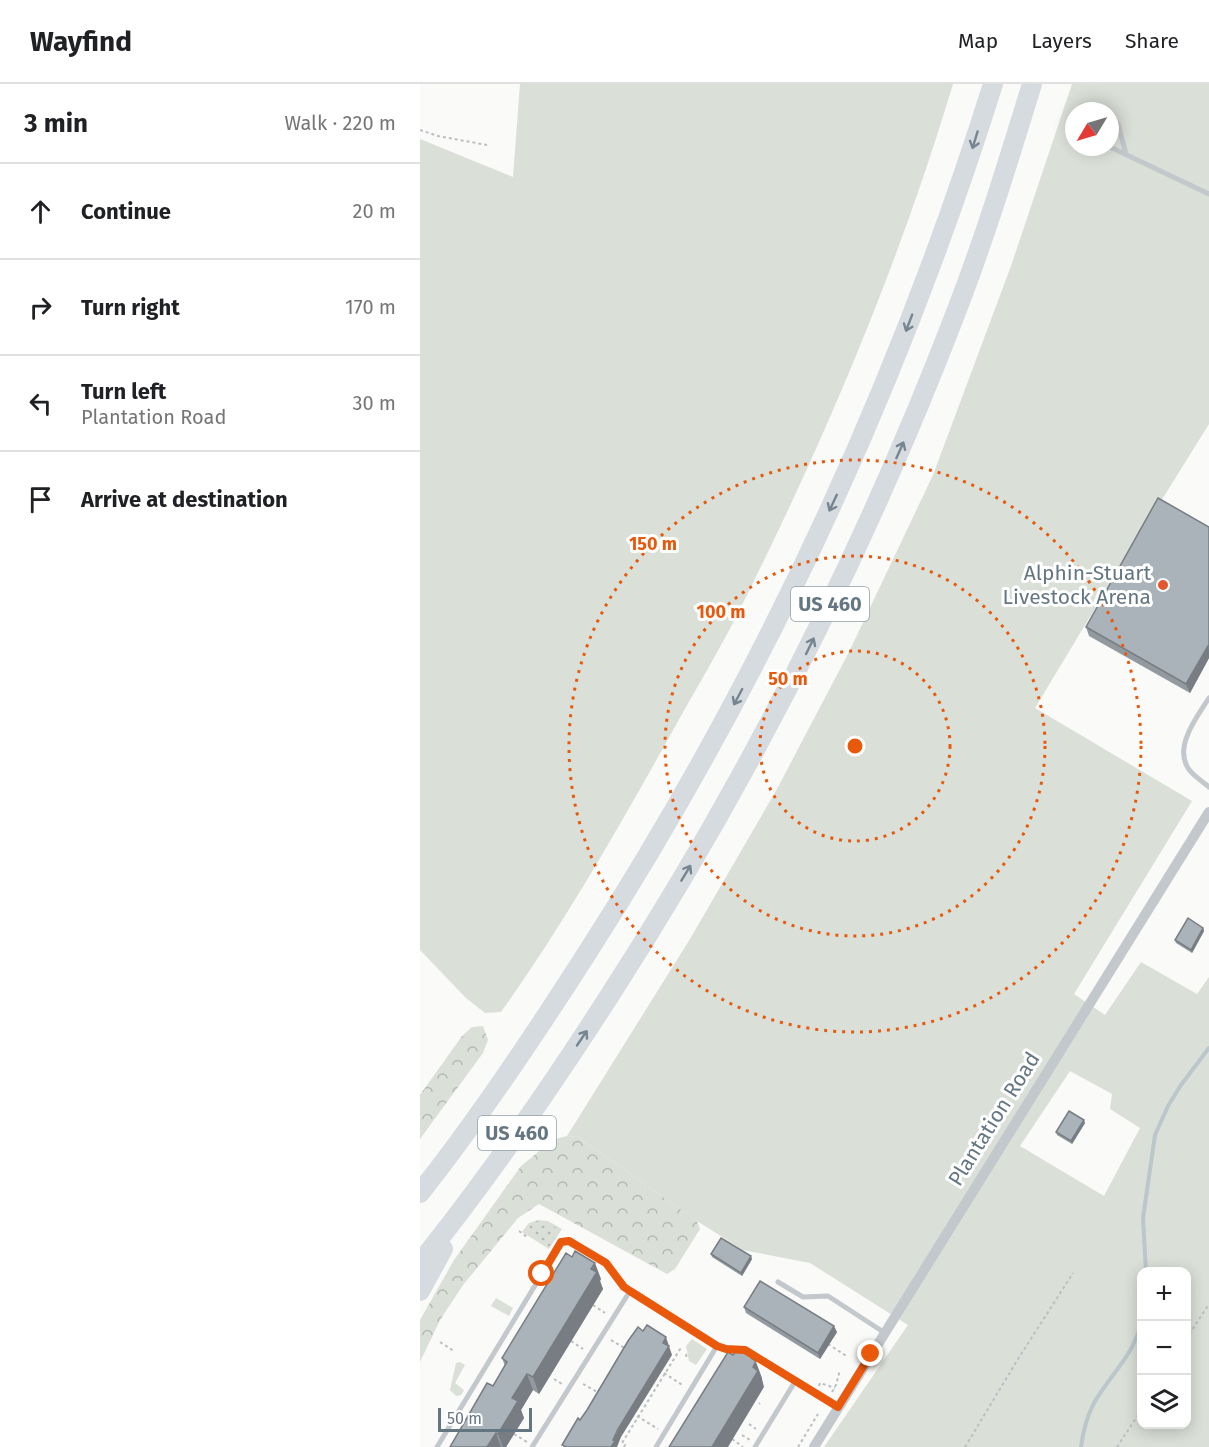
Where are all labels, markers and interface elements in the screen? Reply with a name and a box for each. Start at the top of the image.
text: Wayfind [30,25,132,58]
text: Map [958,28,998,54]
text: Layers [1031,28,1092,54]
text: Share [1125,28,1179,54]
north arrow [1065,102,1119,156]
text: 3 min [24,108,88,139]
text: Walk · 220 m [285,111,396,135]
one-way arrow [969,130,980,149]
icon: ahead [24,195,57,228]
text: Continue [81,198,171,225]
text: 20 m [353,199,396,223]
icon: right [24,291,57,324]
text: Turn right [81,294,180,321]
text: 170 m [345,295,396,319]
one-way arrow [903,314,914,332]
text: Turn left [81,378,166,405]
icon: left [24,387,57,420]
text: 30 m [352,391,396,415]
text: Plantation Road [81,405,226,429]
one-way arrow [894,442,906,460]
icon: arrive [24,483,57,516]
text: Arrive at destination [81,486,288,513]
one-way arrow [827,493,839,511]
text: 150 m [629,533,677,555]
place label: Alphin-Stuart Livestock Arena [1003,560,1151,610]
marker: Alphin-Stuart Livestock Arena [1156,578,1170,592]
road number: US 460 [791,587,869,621]
text: 100 m [697,601,745,623]
one-way arrow [804,638,816,656]
text: 50 m [768,668,808,690]
one-way arrow [732,687,743,705]
centre of rings [845,736,865,756]
one-way arrow [680,865,692,882]
one-way arrow [577,1030,589,1047]
street label: Plantation Road [943,1047,1045,1191]
road number: US 460 [478,1116,556,1150]
route start [528,1260,554,1286]
map controls [1137,1267,1191,1429]
button: + [1137,1267,1191,1321]
button: − [1137,1321,1191,1375]
route end [857,1340,883,1366]
button: layers [1137,1375,1191,1429]
scale bar [438,1405,532,1432]
text: 50 m [447,1409,482,1428]

